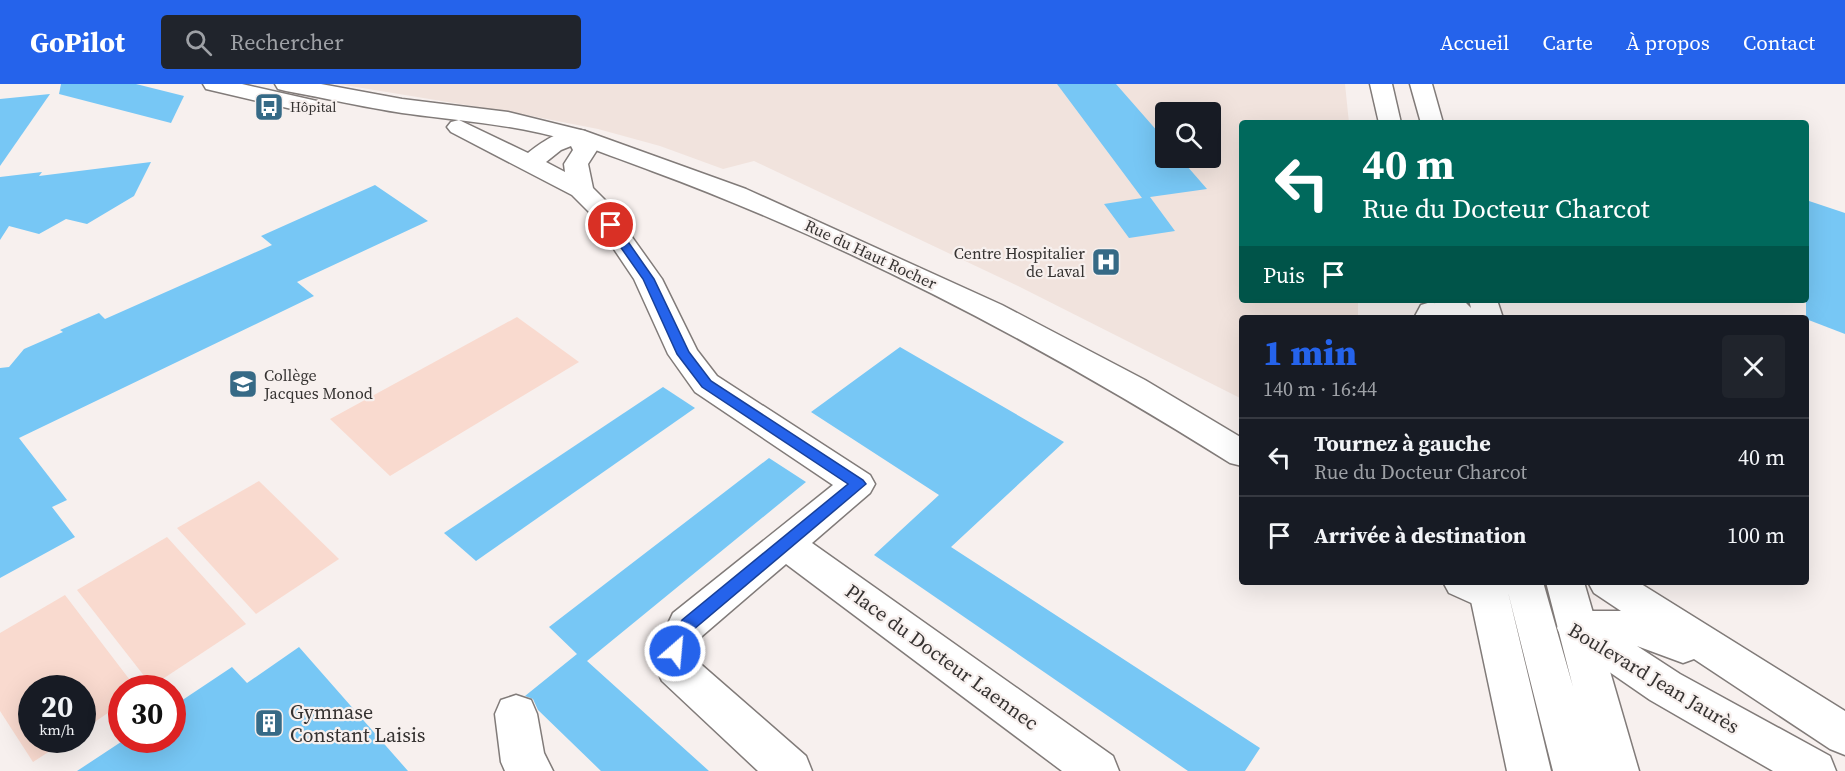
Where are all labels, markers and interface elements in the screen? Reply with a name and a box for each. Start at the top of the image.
search box [161,15,581,69]
text: GoPilot [30,23,125,61]
icon: search [182,26,215,59]
text: Rechercher [230,27,344,57]
text: Accueil [1440,28,1509,57]
text: Carte [1542,28,1593,57]
text: À propos [1626,28,1710,57]
text: Contact [1743,28,1815,57]
bus stop icon: Hôpital [253,91,285,123]
place label: Hôpital [290,97,336,117]
map controls [1155,102,1221,168]
button: search [1155,102,1221,168]
text: 40 m [1362,135,1455,193]
icon: left [1263,144,1341,222]
text: Rue du Docteur Charcot [1362,190,1650,227]
pin [585,199,636,250]
icon: arrive [594,208,627,241]
street label: Rue du Haut Rocher [801,214,941,294]
place label: Centre Hospitalier de Laval [954,242,1085,282]
hospital icon: Centre Hospitalier de Laval [1090,246,1122,278]
icon: arrive [1317,258,1350,291]
text: Puis [1263,260,1305,290]
text: 1 min [1263,328,1357,377]
button: close [1722,335,1785,398]
place label: Collège Jacques Monod [263,364,373,404]
school or university icon: Collège Jacques Monod [227,368,259,400]
text: 140 m · 16:44 [1263,375,1377,403]
text: Tournez à gauche [1314,428,1491,458]
icon: left [1263,441,1296,474]
text: 40 m [1738,442,1785,472]
text: Rue du Docteur Charcot [1314,458,1527,486]
icon: arrive [1263,519,1296,552]
text: Arrivée à destination [1314,520,1526,550]
text: 100 m [1727,520,1785,550]
street label: Place du Docteur Laennec [840,577,1045,737]
street label: Boulevard Jean Jaurès [1563,616,1745,740]
position arrow [643,619,707,683]
speed limit sign: 30 [108,675,186,753]
text: 20 [41,686,73,727]
place label: Gymnase Constant Laisis [290,698,426,749]
building icon: Gymnase Constant Laisis [253,707,285,739]
text: km/h [39,719,75,740]

